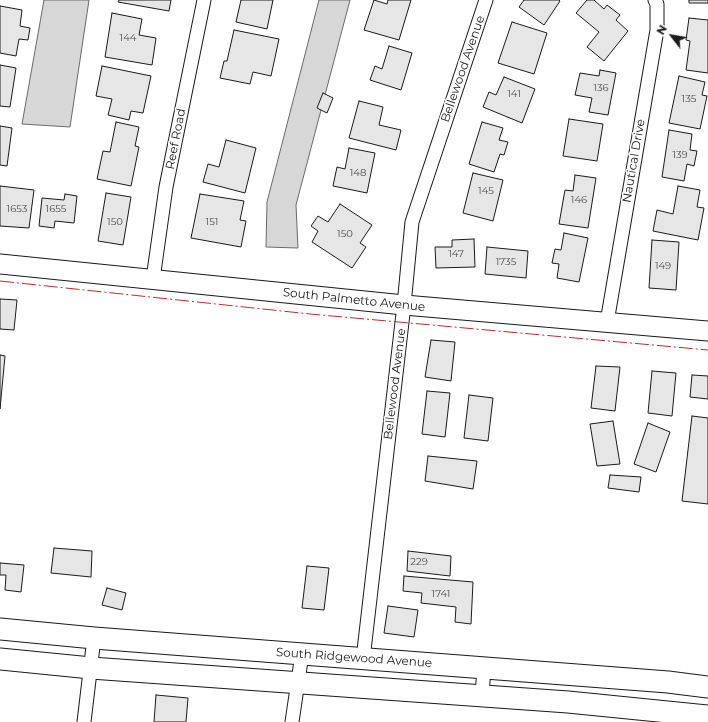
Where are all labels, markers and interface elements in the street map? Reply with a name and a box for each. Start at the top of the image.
street label: Bellewood Avenue [438,14,488,124]
north arrow [652,16,692,56]
text: N [653,22,670,37]
house number: 144 [120,32,136,44]
house number: 136 [593,82,609,94]
house number: 141 [507,88,521,100]
house number: 135 [682,93,696,105]
street label: Reef Road [163,107,189,171]
street label: Nautical Drive [620,118,648,204]
house number: 139 [672,149,688,161]
house number: 148 [350,167,366,179]
house number: 145 [478,185,494,197]
house number: 146 [571,194,587,206]
house number: 1653 [7,203,27,215]
house number: 1655 [46,203,66,215]
house number: 150 [107,216,123,228]
house number: 151 [206,216,218,228]
house number: 150 [337,228,353,240]
house number: 147 [448,248,464,260]
house number: 1735 [496,256,516,268]
house number: 149 [655,260,671,272]
street label: South Palmetto Avenue [282,285,426,315]
street label: Bellewood Avenue [381,328,409,440]
house number: 229 [410,556,428,568]
house number: 1741 [432,588,450,600]
street label: South Ridgewood Avenue [275,645,433,671]

